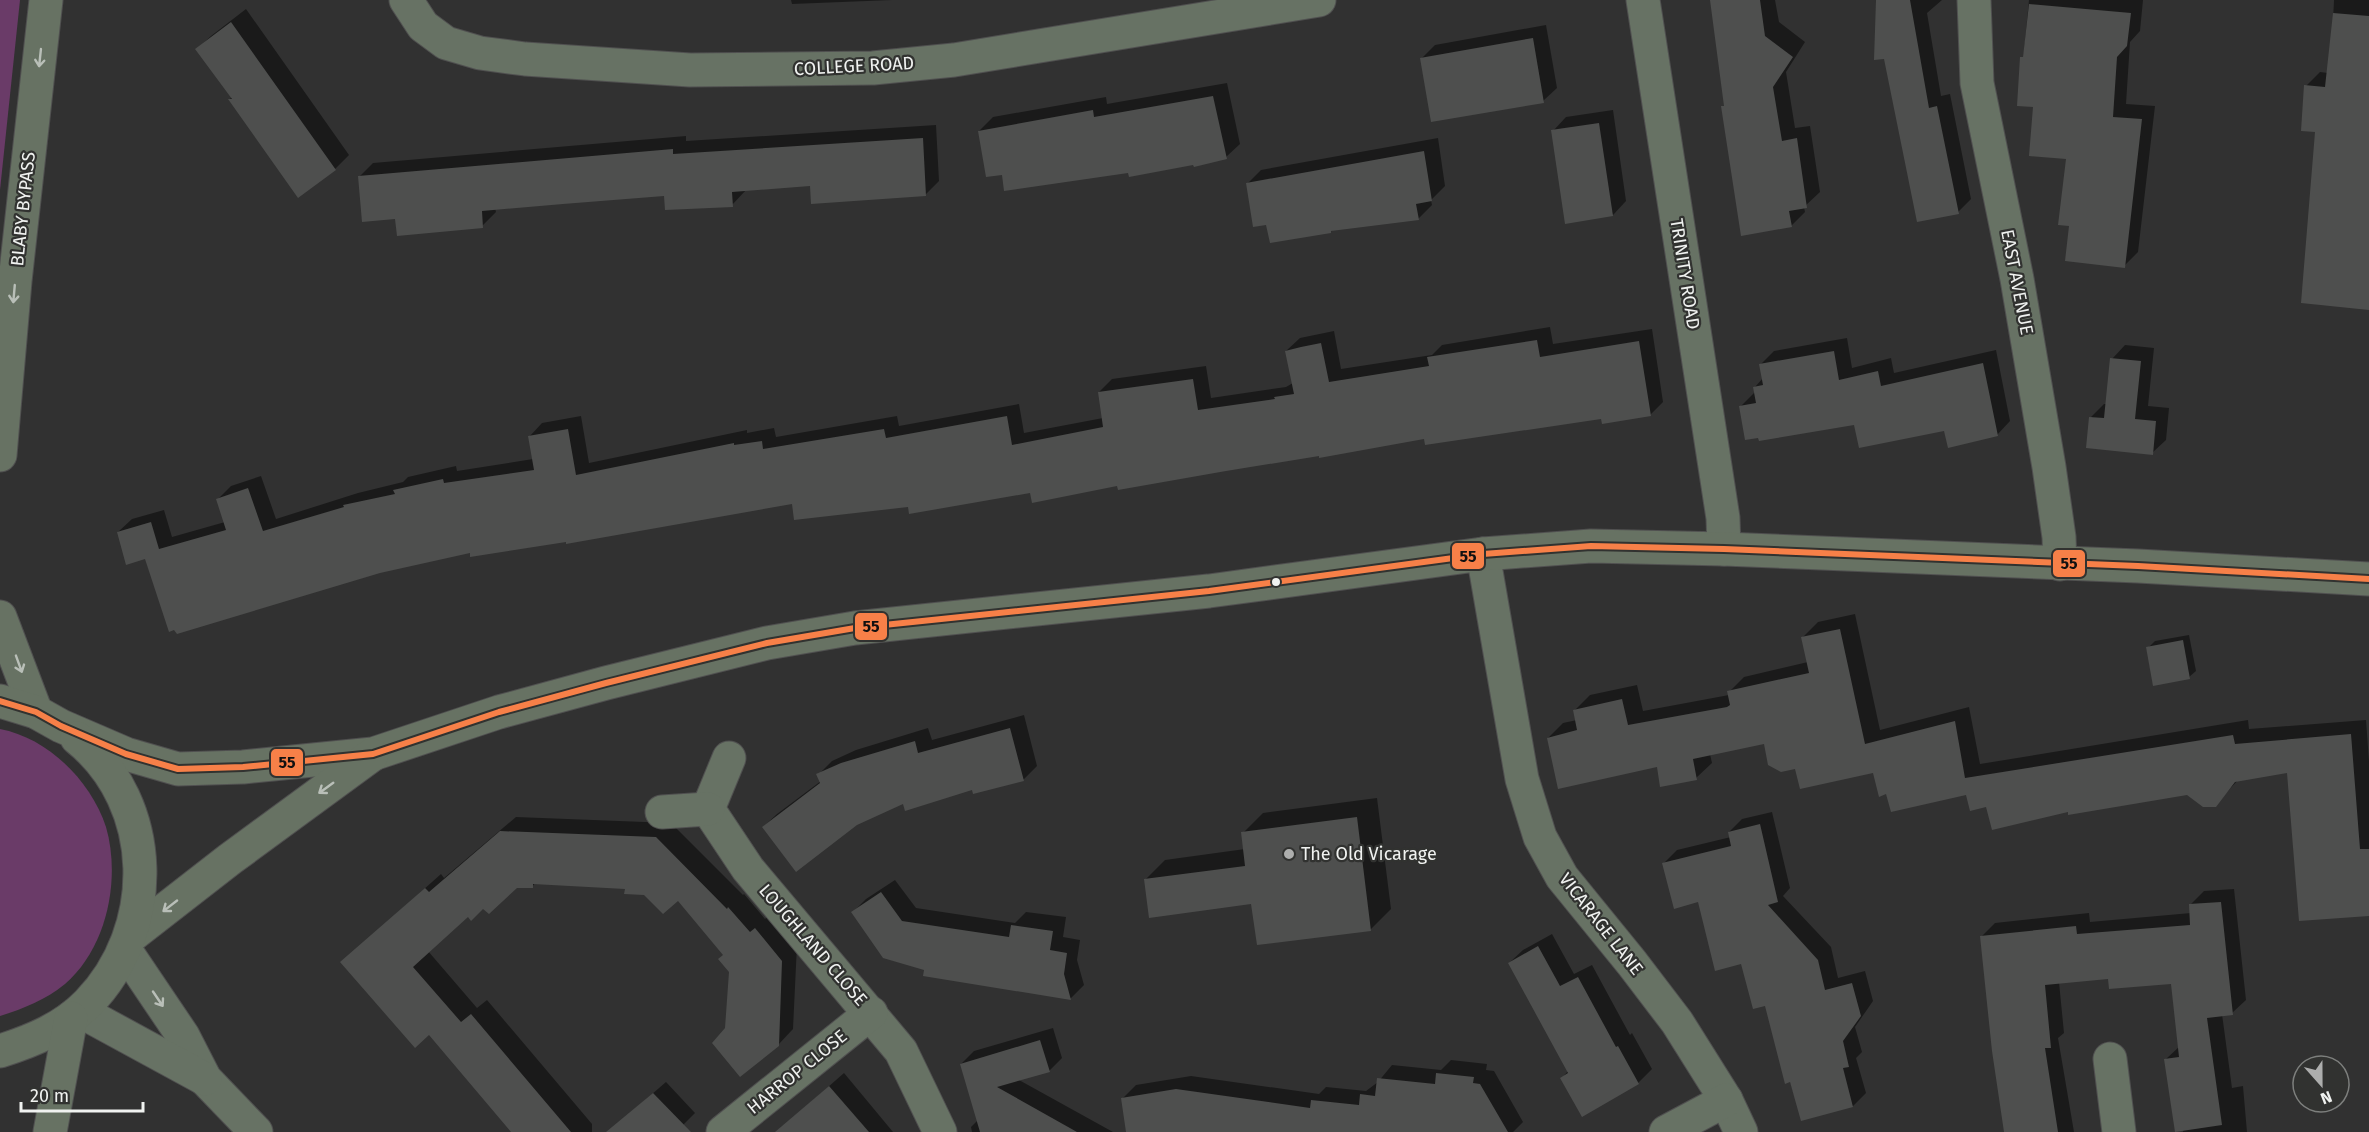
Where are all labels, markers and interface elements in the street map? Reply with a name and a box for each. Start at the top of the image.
one-way arrow [34,48,45,68]
street label: COLLEGE ROAD [793,52,915,80]
street label: BLABY BYPASS [6,151,40,267]
street label: TRINITY ROAD [1665,217,1705,331]
street label: EAST AVENUE [1996,227,2038,337]
one-way arrow [8,283,19,303]
line badge: 55 [1451,542,1485,570]
text: 55 [1459,547,1477,566]
line badge: 55 [2052,549,2086,578]
text: 55 [2060,554,2078,573]
unlabelled marker [1270,576,1282,588]
line badge: 55 [854,612,888,641]
text: 55 [862,617,880,636]
one-way arrow [15,655,26,673]
line badge: 55 [270,748,304,777]
text: 55 [278,753,296,772]
one-way arrow [319,782,335,795]
place label: The Old Vicarage [1301,843,1437,865]
marker: The Old Vicarage [1282,847,1296,861]
street label: VICARAGE LANE [1554,868,1648,980]
street label: LOUGHLAND CLOSE [754,880,872,1010]
one-way arrow [163,899,179,912]
one-way arrow [152,990,164,1006]
street label: HARROP CLOSE [743,1025,851,1119]
north arrow [2291,1054,2351,1114]
scale bar [21,1075,142,1113]
text: 20 m [30,1085,69,1107]
text: N [2318,1087,2335,1108]

